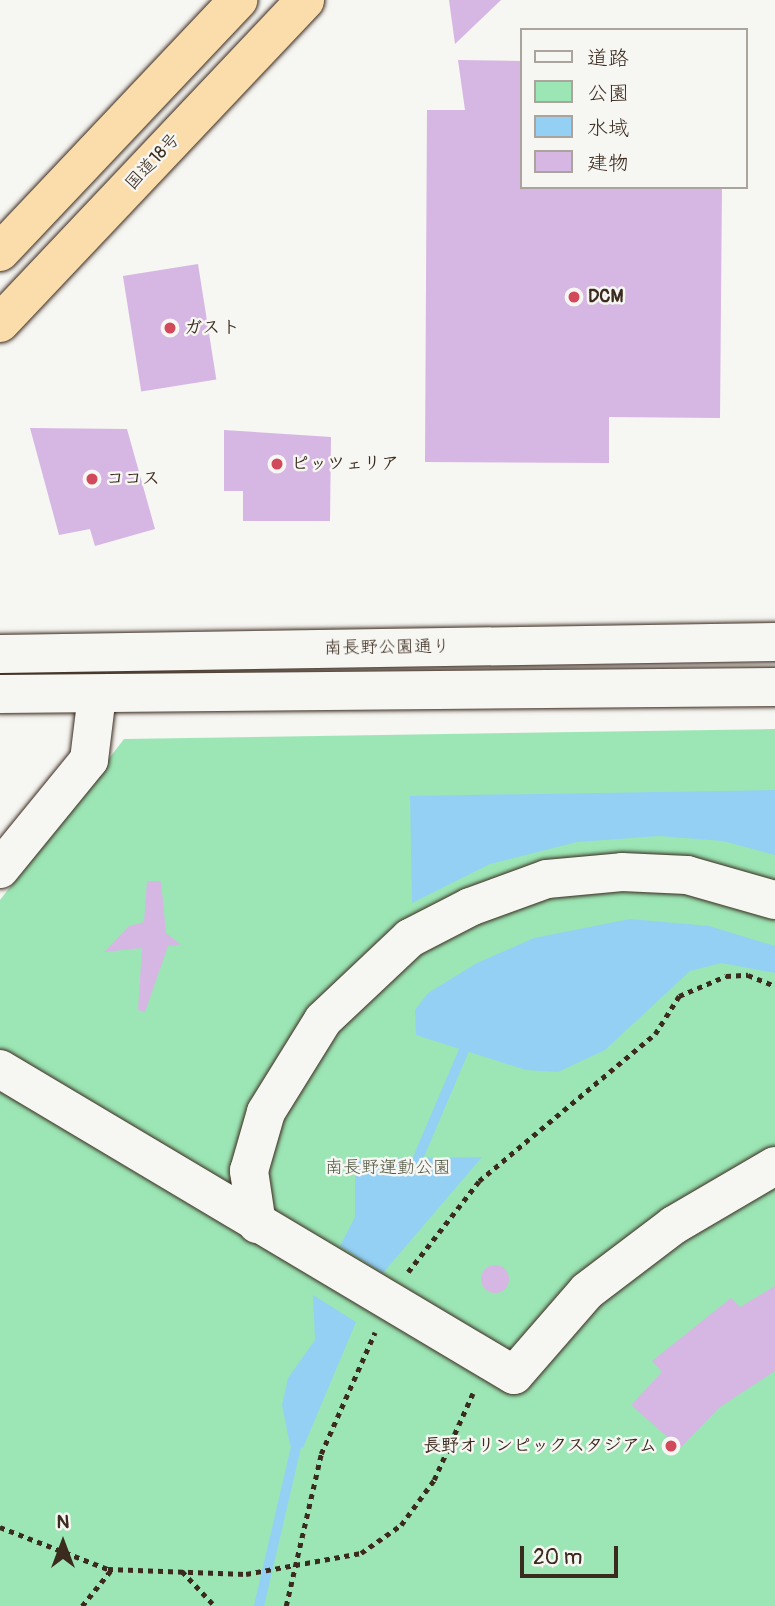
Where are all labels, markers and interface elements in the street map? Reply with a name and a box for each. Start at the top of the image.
legend [520,28,747,189]
text: 道路 [587,45,629,72]
text: 公園 [587,80,629,107]
text: 水域 [587,115,629,142]
street label: 国道18号 [121,129,185,195]
text: 建物 [587,150,629,177]
place label: DCM [588,286,623,308]
marker: DCM [566,289,582,305]
place label: ガスト [184,317,238,339]
marker: ガスト [162,320,178,336]
place label: ピッツェリア [291,453,399,475]
marker: ピッツェリア [269,456,285,472]
place label: ココス [106,468,160,490]
marker: ココス [84,471,100,487]
street label: 南長野公園通り [324,636,450,660]
park label: 南長野運動公園 [325,1157,451,1179]
place label: 長野オリンピックスタジアム [423,1435,657,1457]
marker: 長野オリンピックスタジアム [663,1438,679,1454]
north arrow [28,1508,98,1578]
text: N [57,1510,69,1534]
scale bar [523,1532,621,1576]
text: 20 m [533,1544,582,1571]

